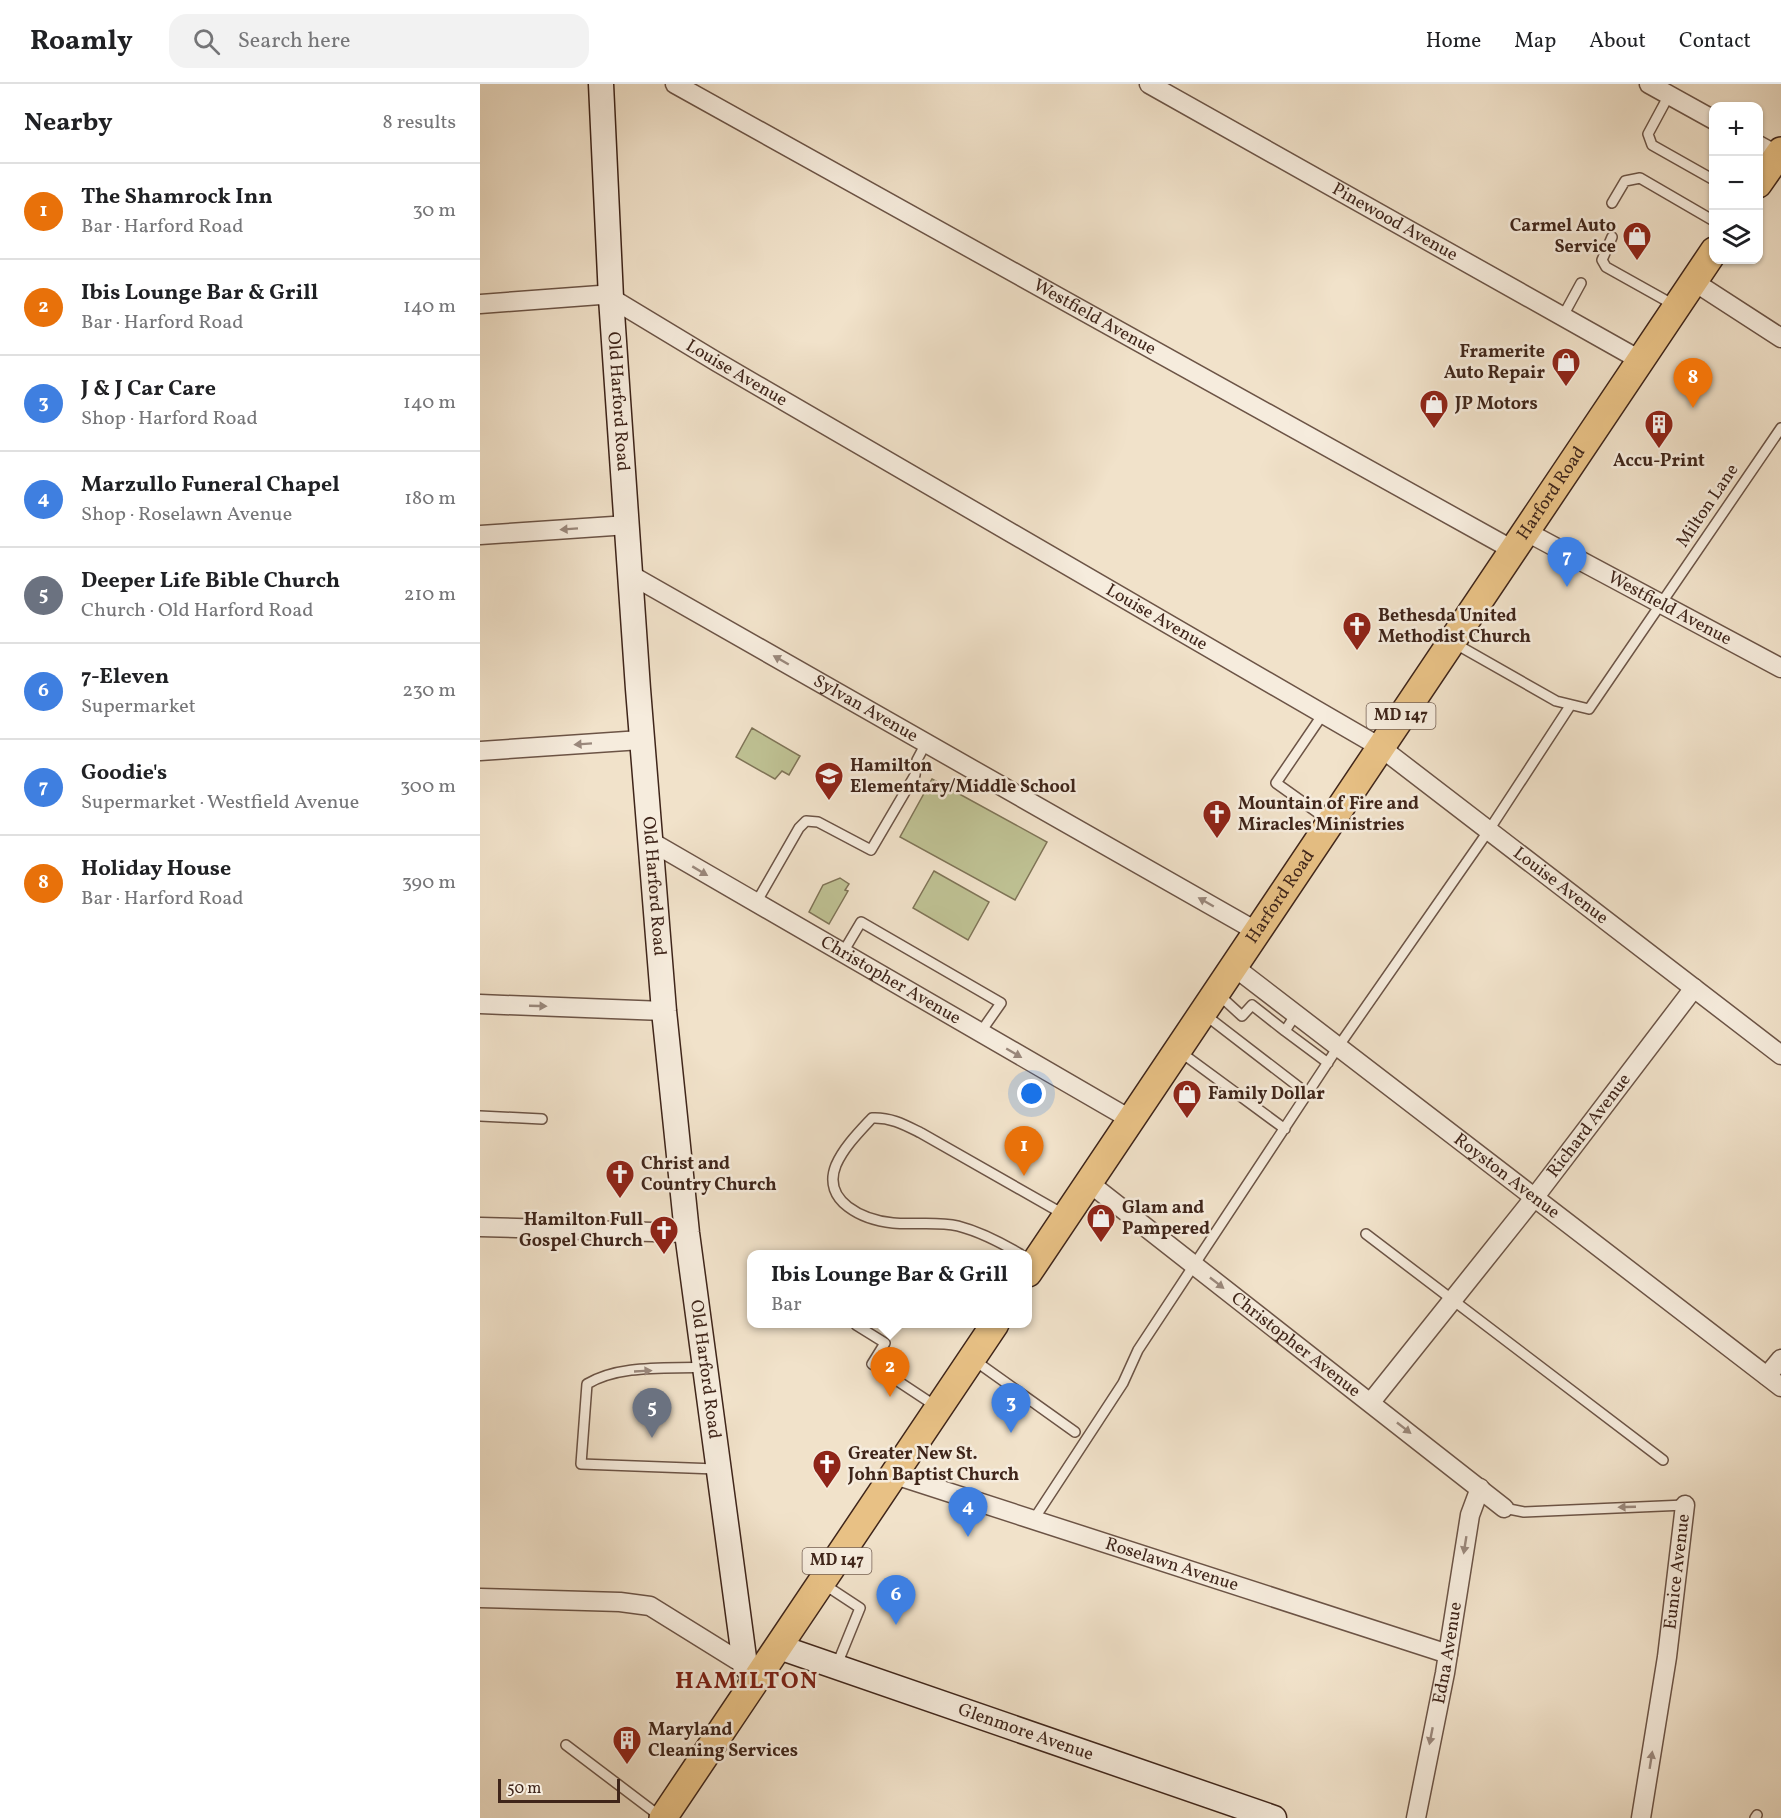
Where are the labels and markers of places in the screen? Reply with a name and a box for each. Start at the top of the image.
place label: Carmel Auto Service [1510,214,1616,260]
shop icon: Carmel Auto Service [1621,220,1653,262]
place label: Framerite Auto Repair [1444,340,1545,386]
shop icon: Framerite Auto Repair [1550,346,1582,388]
pin: 8 [1674,358,1712,408]
shop icon: JP Motors [1418,388,1450,430]
place label: JP Motors [1454,392,1538,417]
building icon: Accu-Print [1643,408,1675,450]
place label: Accu-Print [1613,449,1705,474]
pin: 7 [1548,538,1586,587]
place label: Bethesda United Methodist Church [1378,604,1531,650]
church icon: Bethesda United Methodist Church [1341,610,1373,652]
place label: Hamilton Elementary/Middle School [850,754,1076,800]
school or university icon: Hamilton Elementary/Middle School [813,760,845,802]
place label: Mountain of Fire and Miracles Ministries [1238,792,1419,838]
church icon: Mountain of Fire and Miracles Ministries [1201,798,1233,840]
shop icon: Family Dollar [1171,1078,1203,1120]
place label: Family Dollar [1208,1082,1325,1107]
pin: 1 [1004,1126,1044,1176]
place label: Christ and Country Church [641,1152,777,1198]
church icon: Christ and Country Church [604,1158,636,1200]
place label: Glam and Pampered [1122,1196,1210,1242]
shop icon: Glam and Pampered [1085,1202,1117,1244]
place label: Hamilton Full Gospel Church [519,1208,643,1254]
church icon: Hamilton Full Gospel Church [648,1214,680,1256]
pin: 2 [870,1348,910,1397]
pin: 3 [992,1384,1030,1433]
pin: 5 [632,1388,672,1438]
place label: Greater New St. John Baptist Church [847,1442,1020,1488]
church icon: Greater New St. John Baptist Church [811,1448,843,1490]
pin: 4 [948,1488,988,1537]
pin: 6 [876,1576,916,1625]
place label: Maryland Cleaning Services [648,1718,798,1764]
building icon: Maryland Cleaning Services [611,1724,643,1766]

